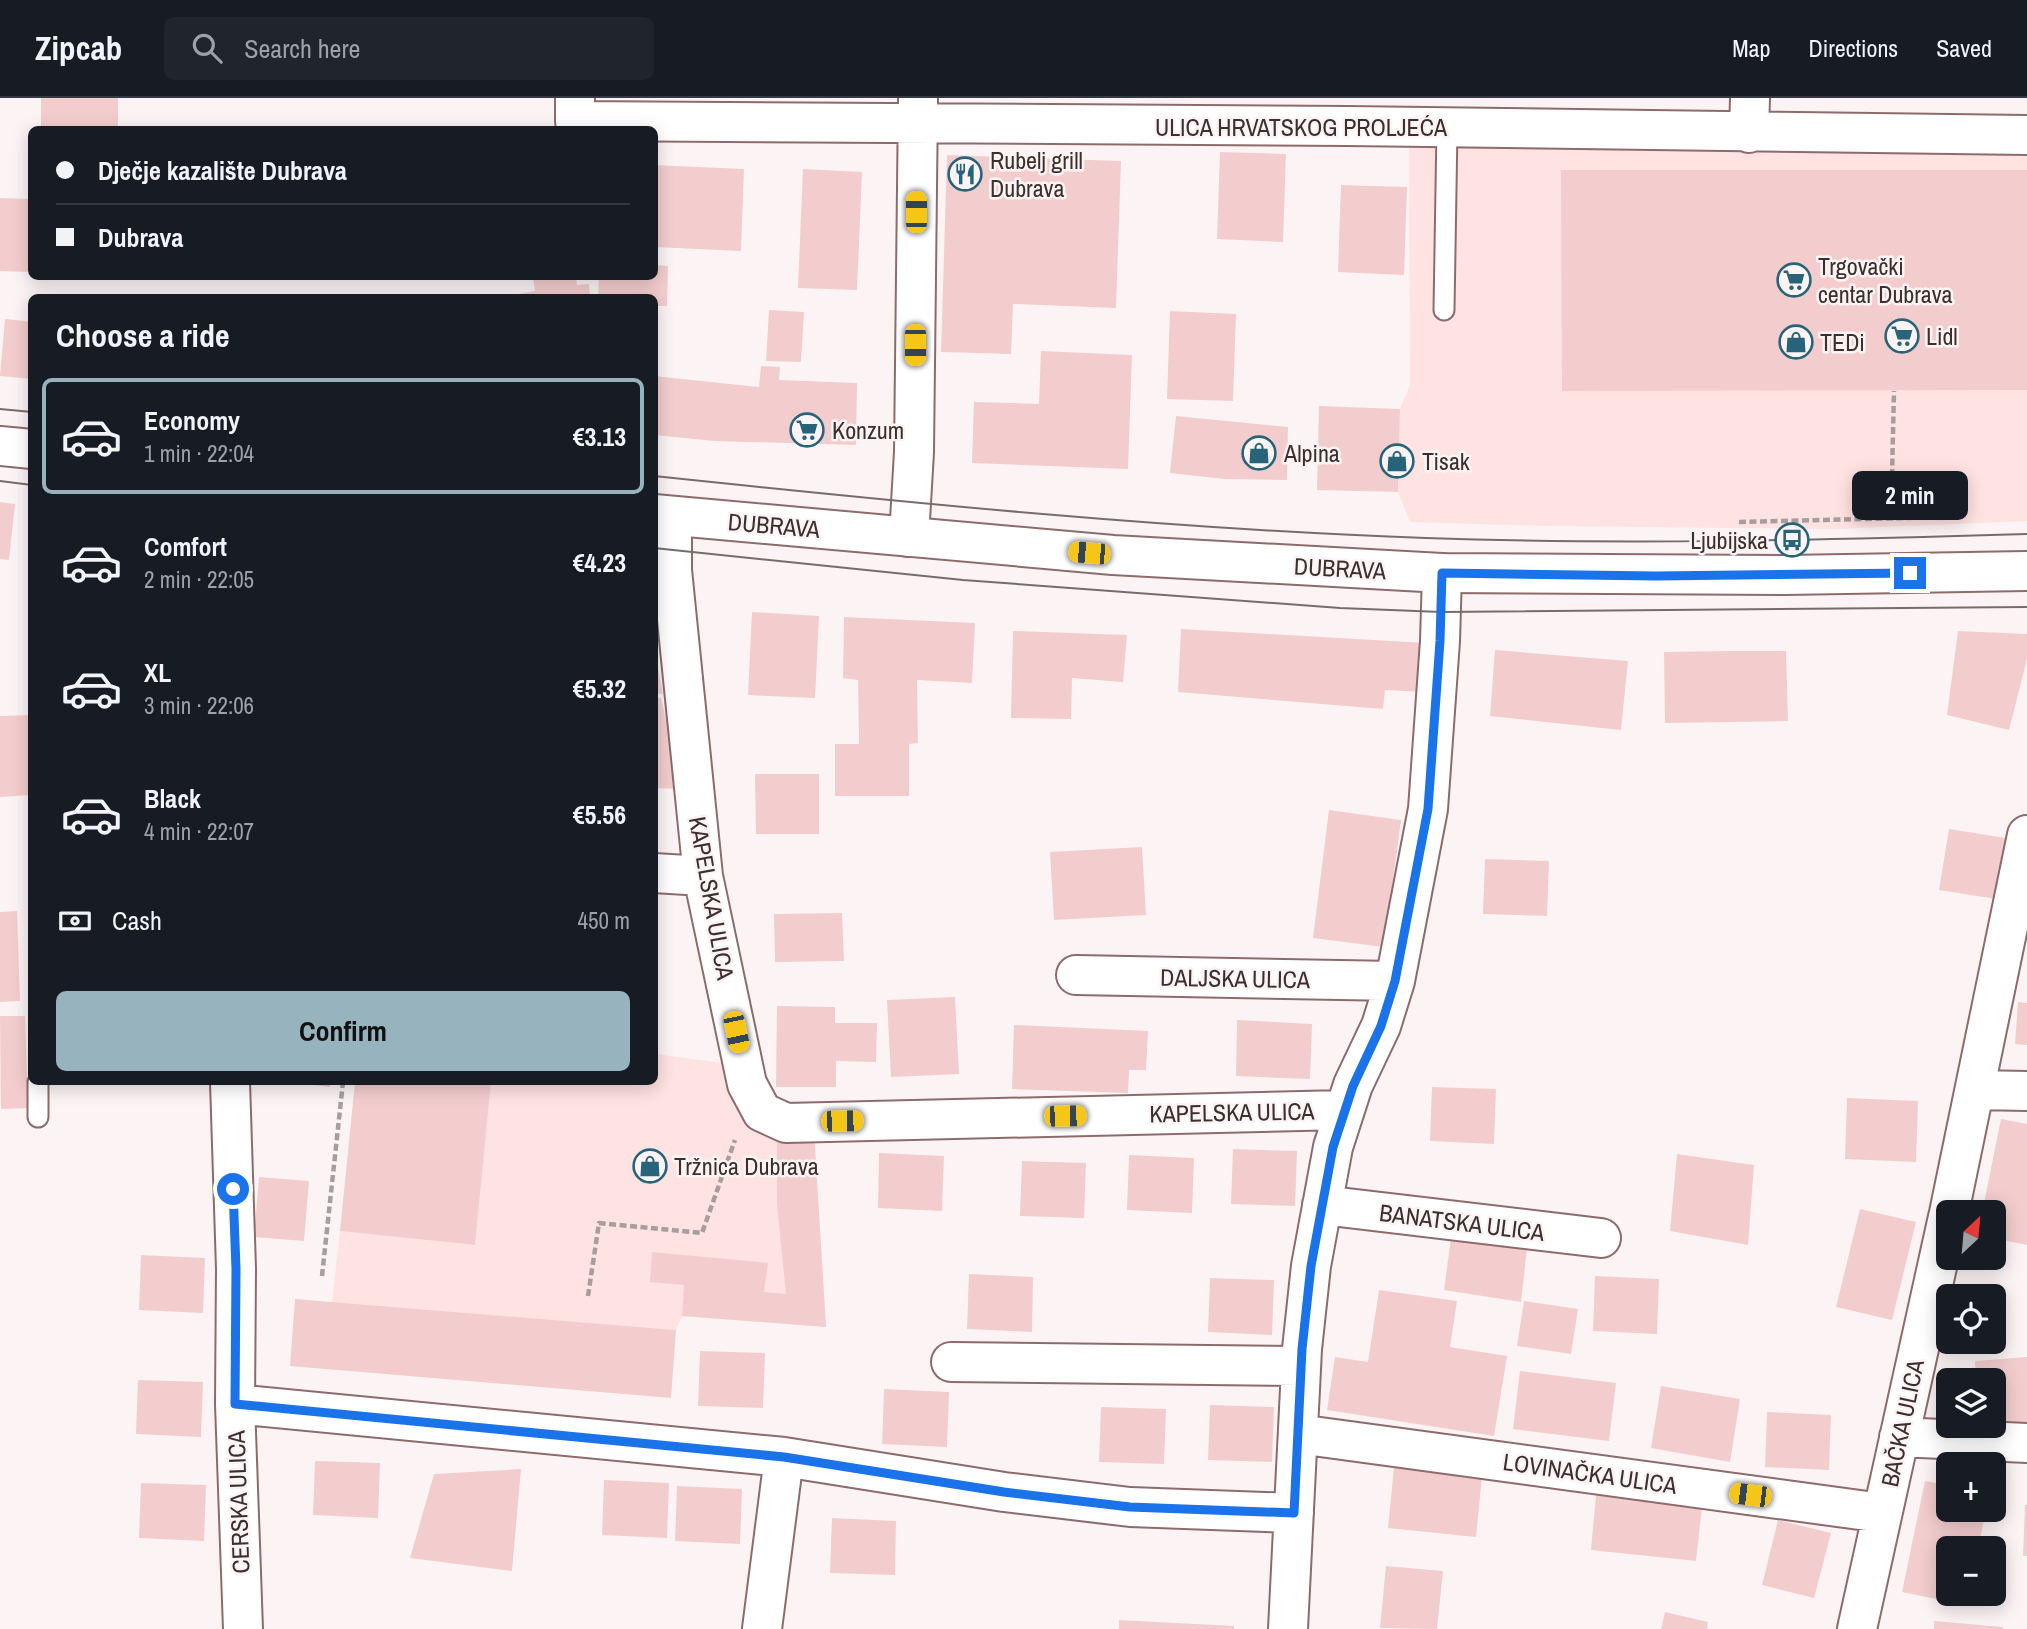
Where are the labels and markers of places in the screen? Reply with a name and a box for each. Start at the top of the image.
place label: Rubelj grill Dubrava [990,144,1083,204]
restaurant icon: Rubelj grill Dubrava [946,155,984,193]
place label: Trgovački centar Dubrava [1818,250,1953,310]
supermarket icon: Trgovački centar Dubrava [1775,261,1813,299]
supermarket icon: Lidl [1883,317,1921,355]
place label: Lidl [1926,320,1958,352]
shop icon: TEDi [1777,323,1815,361]
place label: TEDi [1820,326,1865,358]
supermarket icon: Konzum [788,411,826,449]
place label: Konzum [832,414,904,446]
shop icon: Alpina [1240,434,1278,472]
place label: Alpina [1283,437,1340,469]
shop icon: Tisak [1378,442,1416,480]
place label: Tisak [1422,445,1470,477]
bus stop icon: Ljubijska [1773,521,1811,559]
place label: Ljubijska [1690,524,1768,556]
shop icon: Tržnica Dubrava [631,1147,669,1185]
place label: Tržnica Dubrava [674,1150,819,1182]

